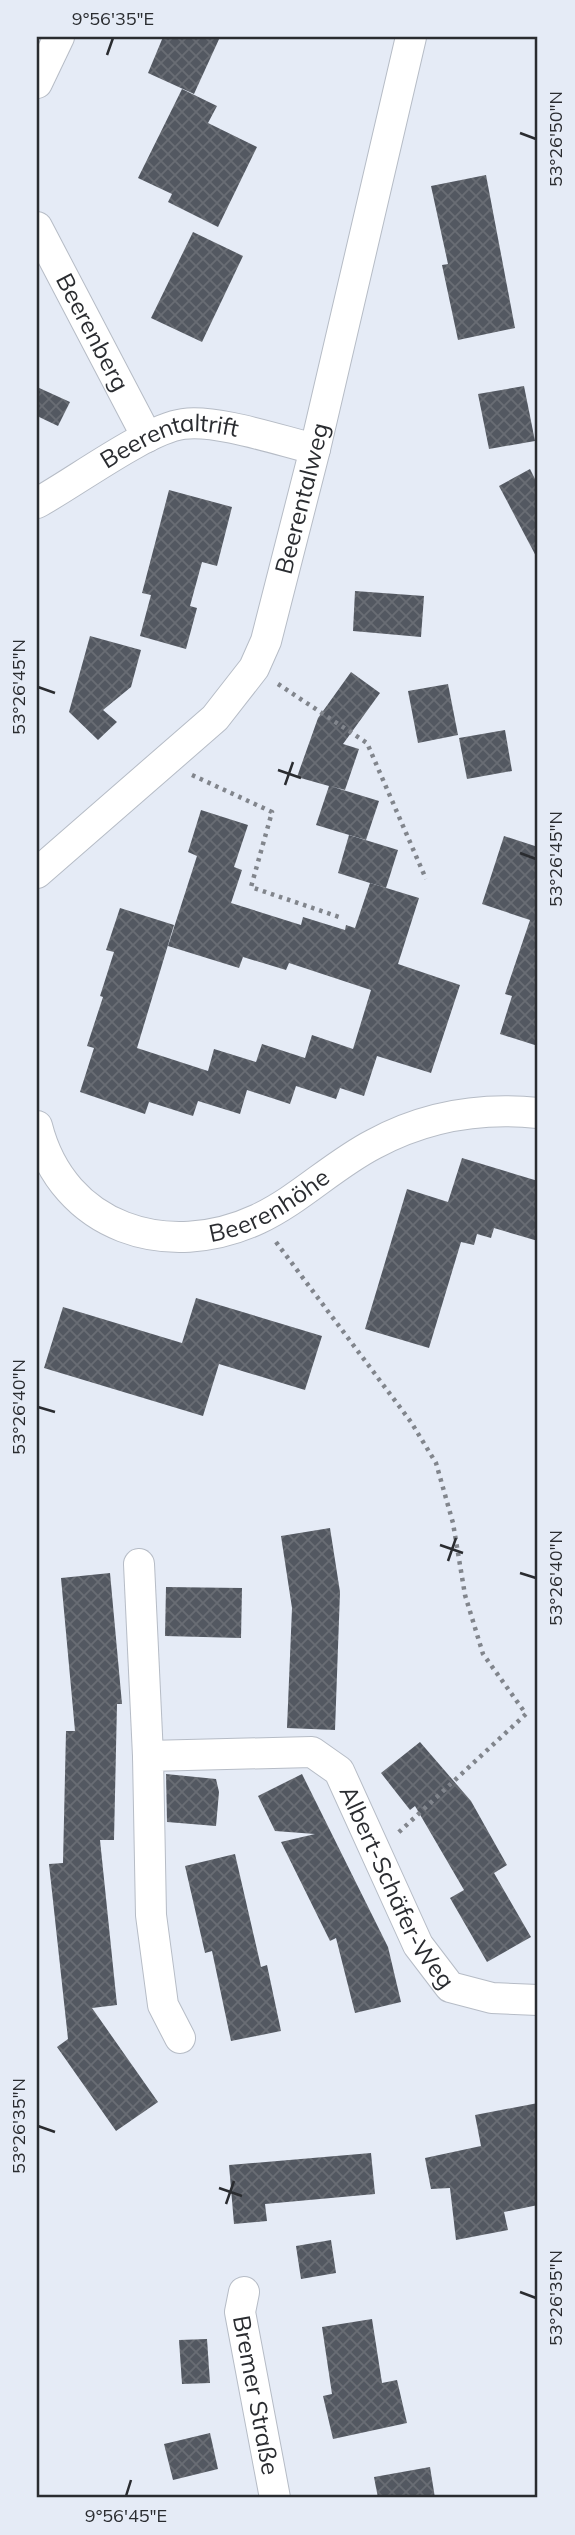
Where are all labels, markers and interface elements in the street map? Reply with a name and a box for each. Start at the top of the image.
text: 9°56'35"E [72,7,154,30]
text: 53°26'50"N [544,91,567,187]
street label: Beerenberg [50,268,136,396]
street label: Beerentaltrift [94,407,242,474]
street label: Beerentalweg [268,420,335,577]
text: 53°26'45"N [7,639,30,735]
text: 53°26'45"N [544,811,567,907]
street label: Beerenhöhe [206,1162,335,1248]
text: 53°26'40"N [7,1359,30,1455]
text: 53°26'40"N [544,1530,567,1626]
street label: Albert-Schäfer-Weg [334,1781,462,1994]
text: 53°26'35"N [7,2078,30,2174]
text: 53°26'35"N [544,2250,567,2346]
street label: Bremer Straße [227,2313,286,2477]
text: 9°56'45"E [85,2504,167,2527]

